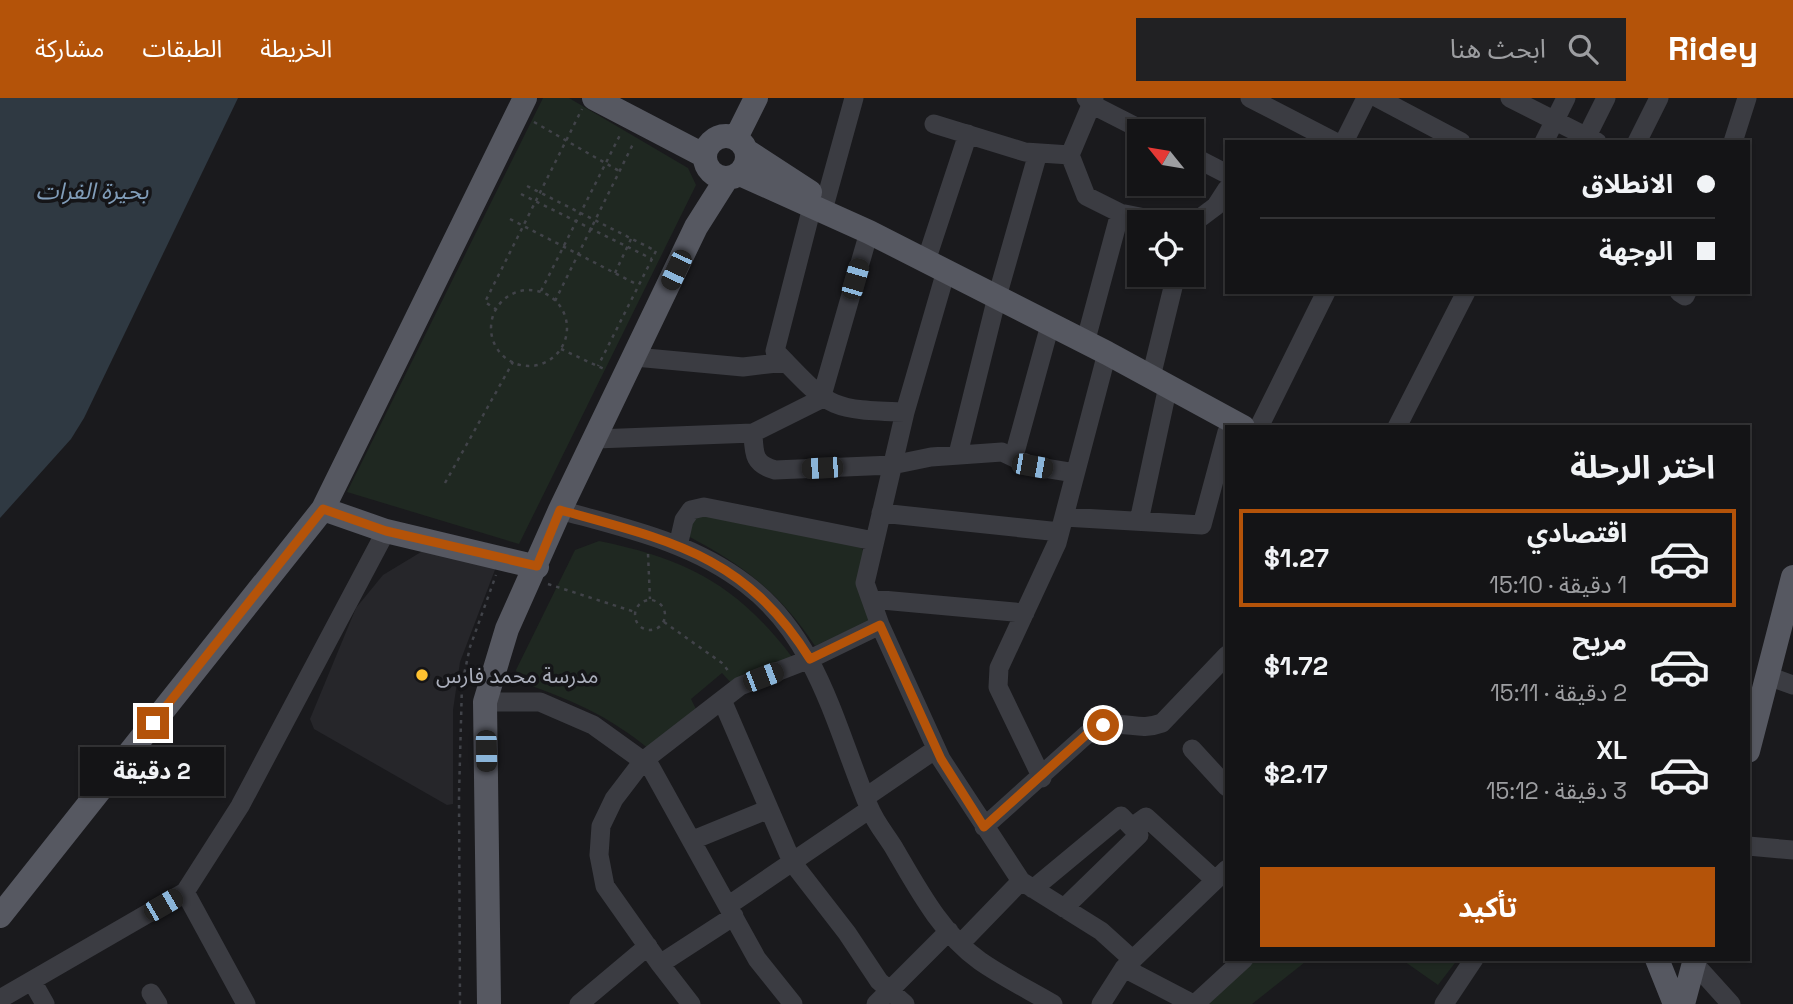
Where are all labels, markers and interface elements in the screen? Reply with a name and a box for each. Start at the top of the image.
search box [1136,18,1626,81]
text: Ridey [1668,28,1758,70]
icon: search [1564,30,1602,68]
text: ابحث هنا [1450,32,1546,66]
text: مشاركة [35,33,104,64]
text: الطبقات [142,33,222,64]
text: الخريطة [260,33,332,64]
north arrow [1127,119,1204,196]
map controls [1127,119,1204,287]
text: الانطلاق [1582,167,1673,201]
water label: بحيرة الفرات [36,176,149,206]
button: locate [1127,210,1204,287]
text: الوجهة [1599,234,1673,268]
car [658,247,695,293]
car [840,256,871,302]
text: اختر الرحلة [1570,447,1715,487]
car [1010,452,1055,480]
car [801,456,844,480]
text: اقتصادي [1527,516,1627,550]
icon: car [1648,527,1711,590]
text: $1.27 [1264,541,1329,575]
text: 1 دقيقة · 15:10 [1489,570,1627,600]
text: مريح [1572,624,1627,658]
icon: car [1648,635,1711,698]
text: $1.72 [1264,649,1328,683]
car [740,660,787,694]
place label: مدرسة محمد فارس [436,662,598,689]
marker: مدرسة محمد فارس [414,667,430,683]
text: 2 دقيقة · 15:11 [1490,678,1627,708]
route end [137,707,169,739]
route start [1087,709,1119,741]
car [476,730,497,772]
text: XL [1596,733,1627,767]
icon: car [1648,743,1711,806]
callout: 2 دقيقة [81,748,225,796]
text: 2 دقيقة [113,756,191,786]
text: $2.17 [1264,757,1328,791]
text: 3 دقيقة · 15:12 [1486,776,1627,806]
button: تأكيد [1260,867,1715,947]
car [140,885,187,925]

